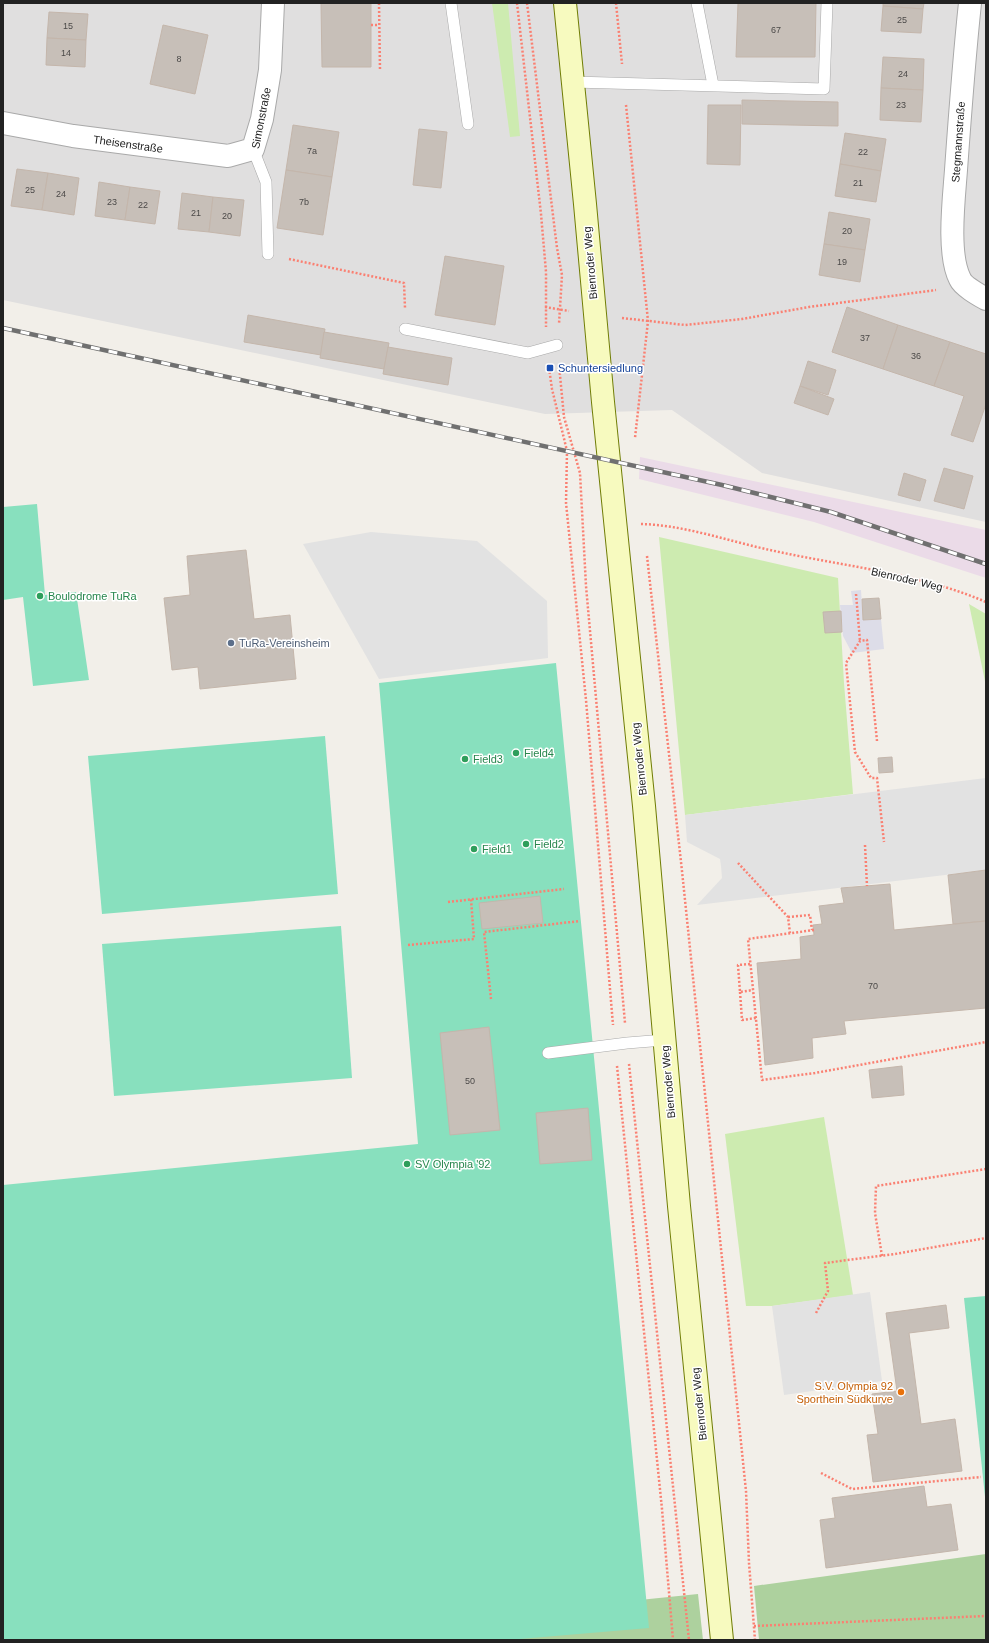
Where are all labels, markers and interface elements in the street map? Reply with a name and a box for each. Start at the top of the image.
house number: 25 [897,15,907,25]
house number: 15 [63,21,73,31]
house number: 67 [771,25,781,35]
house number: 14 [61,48,71,58]
house number: 8 [176,54,182,64]
house number: 24 [898,69,908,79]
street label: Simonstraße [249,86,273,150]
house number: 23 [896,100,906,110]
street label: Stegmannstraße [949,101,967,183]
street label: Theisenstraße [92,133,164,155]
house number: 7a [307,146,317,156]
house number: 22 [858,147,868,157]
house number: 21 [853,178,863,188]
house number: 25 [25,185,35,195]
house number: 24 [56,189,66,199]
house number: 23 [107,197,117,207]
house number: 7b [299,197,309,207]
house number: 22 [138,200,148,210]
house number: 21 [191,208,201,218]
house number: 20 [222,211,232,221]
street label: Bienroder Weg [581,226,599,300]
house number: 20 [842,226,852,236]
house number: 19 [837,257,847,267]
house number: 37 [860,333,870,343]
house number: 36 [911,351,921,361]
place label: Schuntersiedlung [558,362,643,374]
marker: Schuntersiedlung [545,363,555,373]
street label: Bienroder Weg [870,565,944,593]
place label: Boulodrome TuRa [48,590,138,602]
marker: Boulodrome TuRa [35,591,45,601]
place label: TuRa-Vereinsheim [239,637,330,649]
marker: TuRa-Vereinsheim [226,638,236,648]
street label: Bienroder Weg [629,722,649,796]
place label: Field4 [524,747,554,759]
marker: Field4 [511,748,521,758]
place label: Field3 [473,753,503,765]
marker: Field3 [460,754,470,764]
place label: Field2 [534,838,564,850]
marker: Field2 [521,839,531,849]
place label: Field1 [482,843,512,855]
marker: Field1 [469,844,479,854]
house number: 70 [868,981,878,991]
street label: Bienroder Weg [659,1045,677,1119]
house number: 50 [465,1076,475,1086]
place label: SV Olympia '92 [415,1158,490,1170]
marker: SV Olympia '92 [402,1159,412,1169]
street label: Bienroder Weg [689,1367,709,1441]
place label: S.V. Olympia 92 Sporthein Südkurve [796,1380,893,1405]
marker: S.V. Olympia 92 Sporthein Südkurve [896,1387,906,1397]

